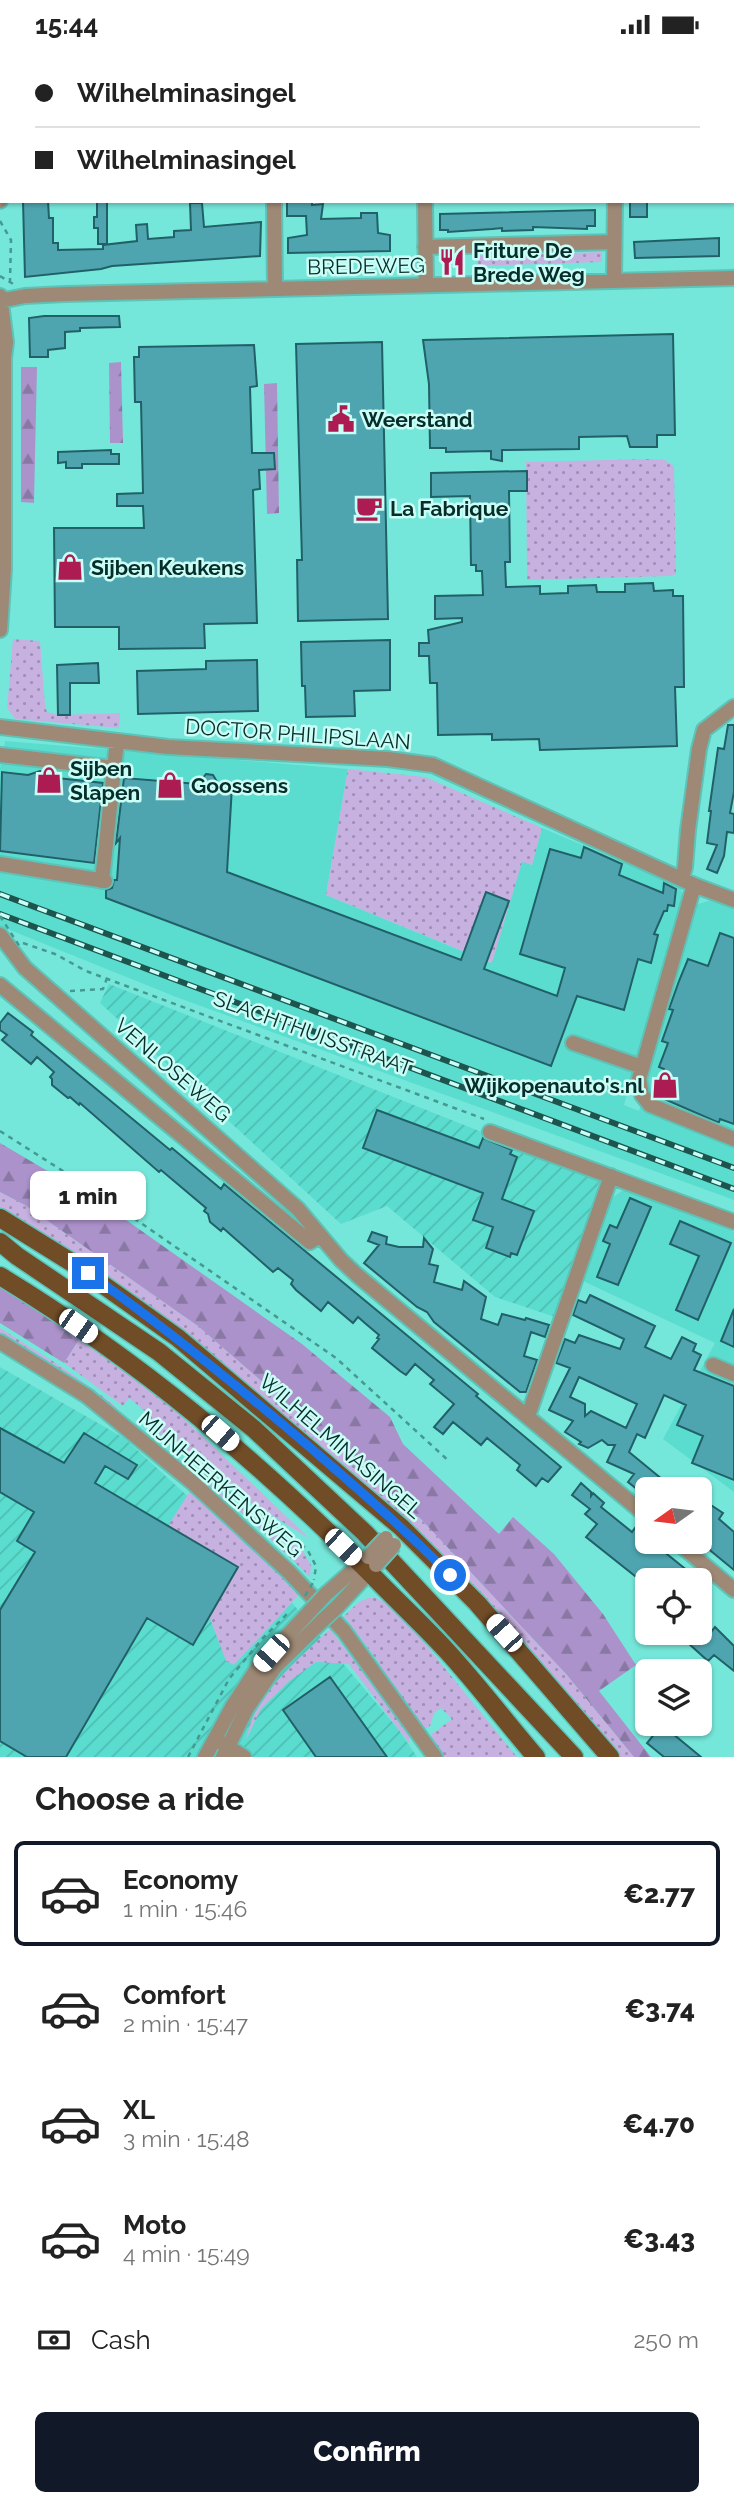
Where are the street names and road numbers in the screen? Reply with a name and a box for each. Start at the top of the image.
street label: BREDEWEG [307,252,425,280]
street label: DOCTOR PHILIPSLAAN [184,714,412,754]
street label: SLACHTHUISSTRAAT [210,985,416,1081]
street label: VENLOSEWEG [110,1013,236,1127]
street label: WILHELMINASINGEL [254,1368,428,1524]
street label: MIJNHEERKENSWEG [134,1406,308,1562]

